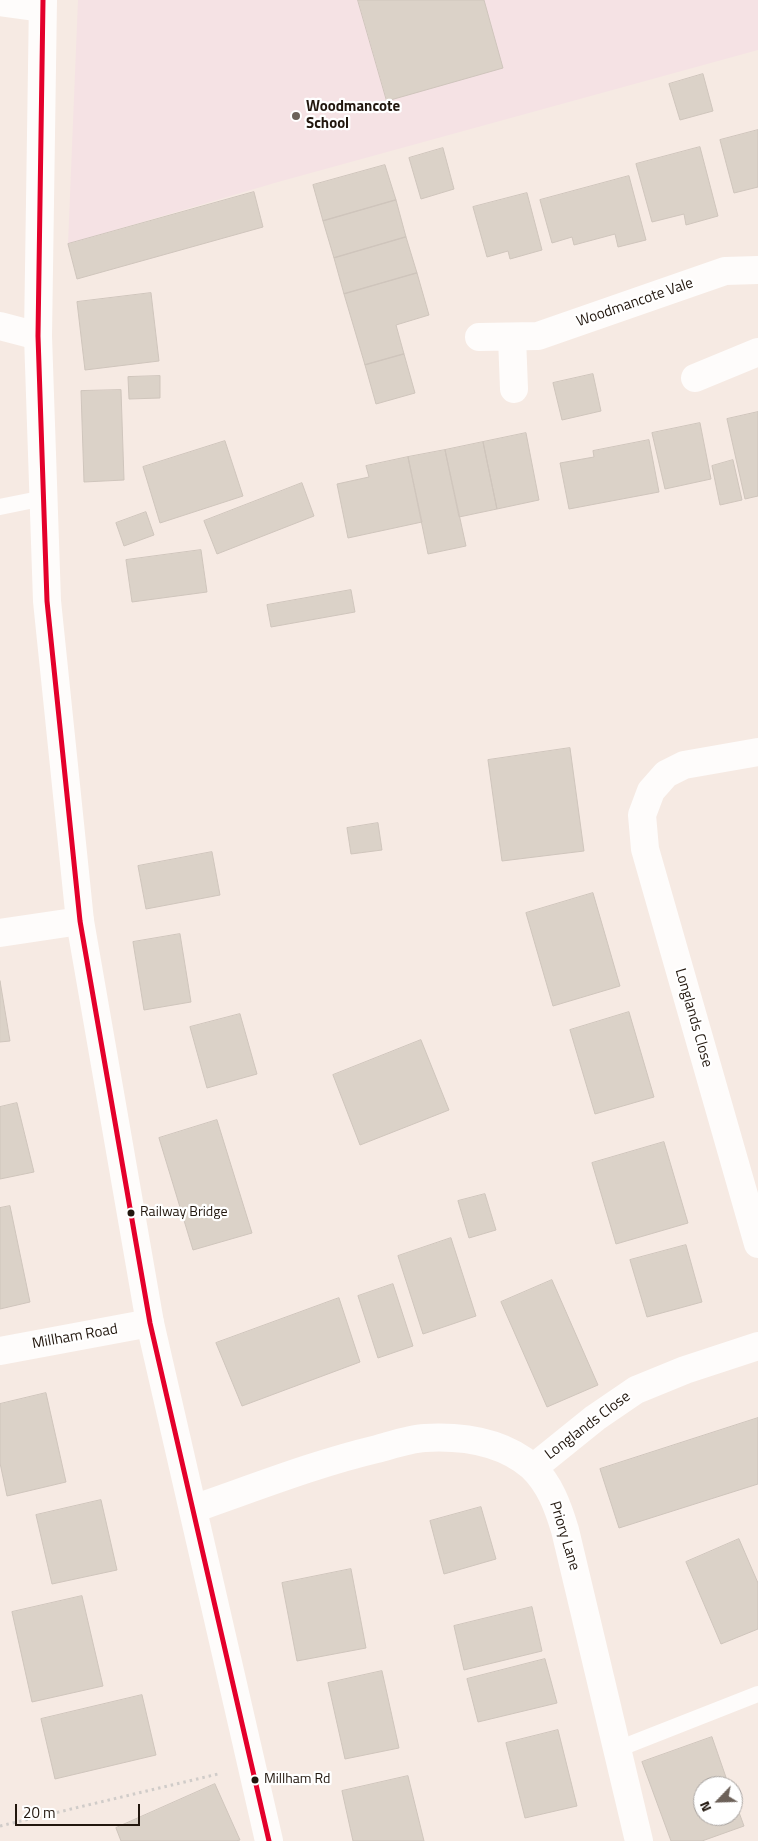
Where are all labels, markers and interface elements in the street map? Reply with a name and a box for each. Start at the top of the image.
place label: Woodmancote School [306,98,400,133]
marker: Woodmancote School [290,110,302,122]
street label: Woodmancote Vale [574,275,696,331]
street label: Longlands Close [670,966,716,1070]
place label: Railway Bridge [140,1205,228,1221]
marker: Railway Bridge [126,1208,136,1218]
street label: Millham Road [31,1321,119,1353]
street label: Longlands Close [542,1388,634,1464]
street label: Priory Lane [545,1499,583,1573]
place label: Millham Rd [264,1772,331,1788]
marker: Millham Rd [250,1775,260,1785]
north arrow [693,1776,743,1826]
scale bar [18,1794,142,1826]
text: N [693,1798,716,1816]
text: 20 m [23,1801,56,1824]

